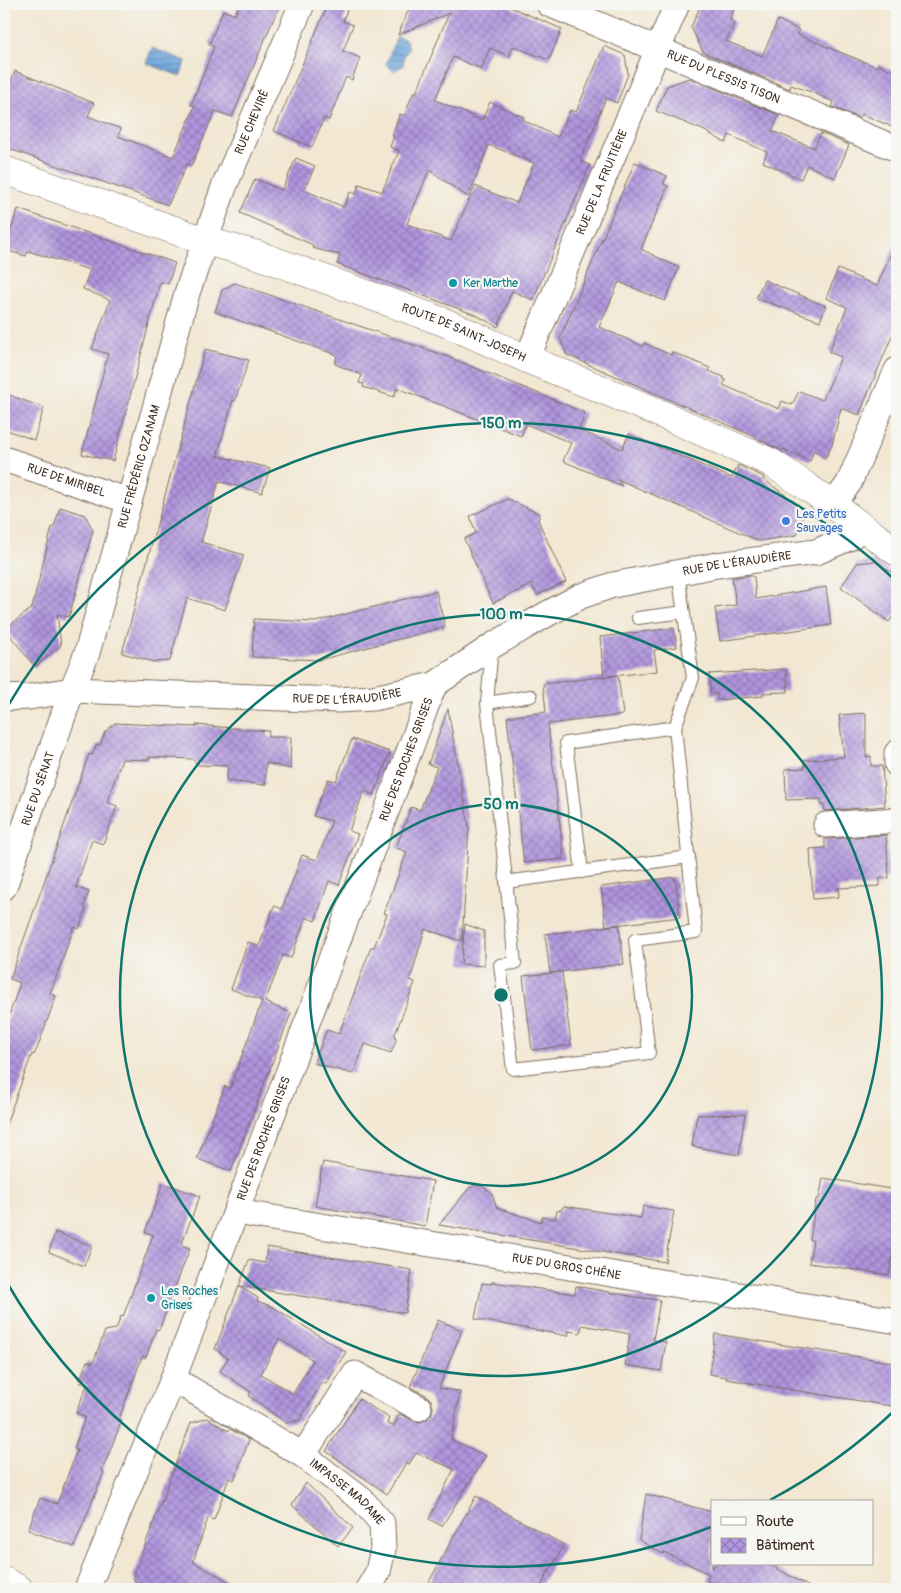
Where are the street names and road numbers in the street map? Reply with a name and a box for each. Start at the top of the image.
street label: RUE DU PLESSIS TISON [664,47,782,107]
street label: RUE CHEVIRÉ [232,87,273,157]
street label: RUE DE LA FRUITIÈRE [573,127,631,237]
street label: ROUTE DE SAINT-JOSEPH [400,300,529,366]
street label: RUE FRÉDÉRIC OZANAM [115,403,164,530]
street label: RUE DE MIRIBEL [25,460,108,501]
street label: RUE DE L'ÉRAUDIÈRE [682,548,792,579]
street label: RUE DE L'ÉRAUDIÈRE [292,685,403,708]
street label: RUE DES ROCHES GRISES [376,695,437,824]
street label: RUE DU SÉNAT [19,750,58,828]
street label: RUE DES ROCHES GRISES [234,1075,294,1203]
street label: RUE DU GROS CHÊNE [511,1251,622,1283]
street label: IMPASSE MADAME [306,1456,387,1528]

